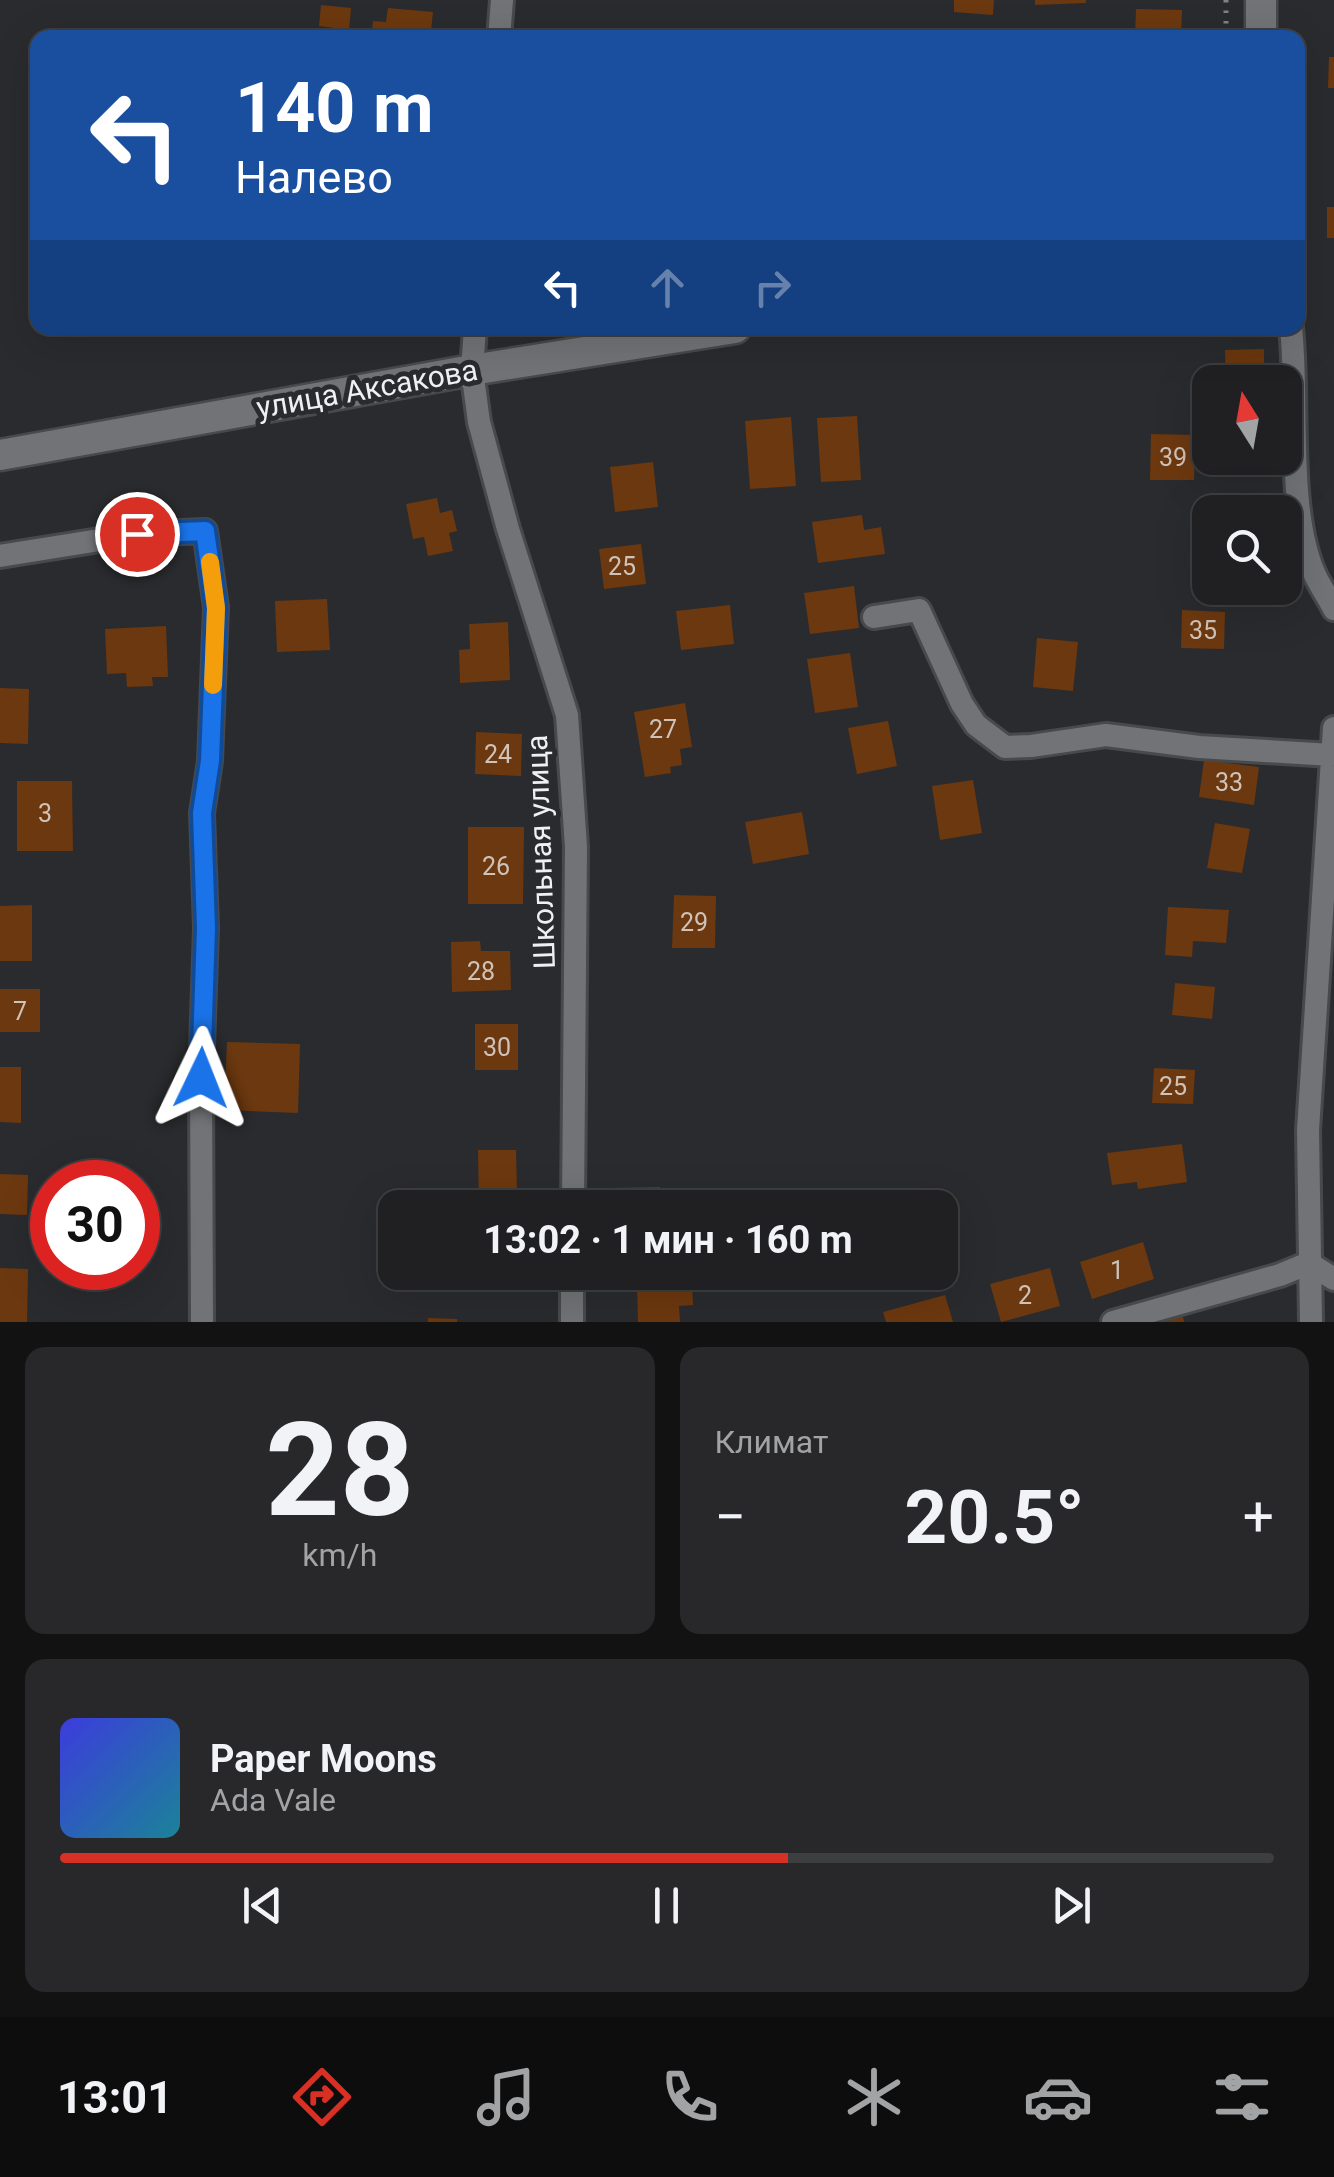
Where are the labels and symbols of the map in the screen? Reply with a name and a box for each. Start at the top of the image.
street label: улица Аксакова [254,352,480,425]
north arrow [1192,365,1302,475]
house number: 39 [1159,443,1187,472]
pin [95,492,180,577]
house number: 25 [608,552,636,581]
house number: 35 [1189,616,1217,645]
house number: 27 [649,715,677,744]
street label: Школьная улица [519,734,562,970]
house number: 24 [484,740,512,769]
house number: 33 [1215,768,1243,797]
house number: 3 [38,799,52,828]
house number: 26 [482,852,510,881]
house number: 29 [680,908,708,937]
house number: 28 [467,957,495,986]
house number: 7 [13,997,27,1026]
position arrow [149,1026,253,1130]
house number: 30 [483,1033,511,1062]
house number: 25 [1159,1072,1187,1101]
speed limit sign: 30 [30,1160,160,1290]
house number: 1 [1110,1256,1124,1285]
house number: 2 [1018,1281,1032,1310]

